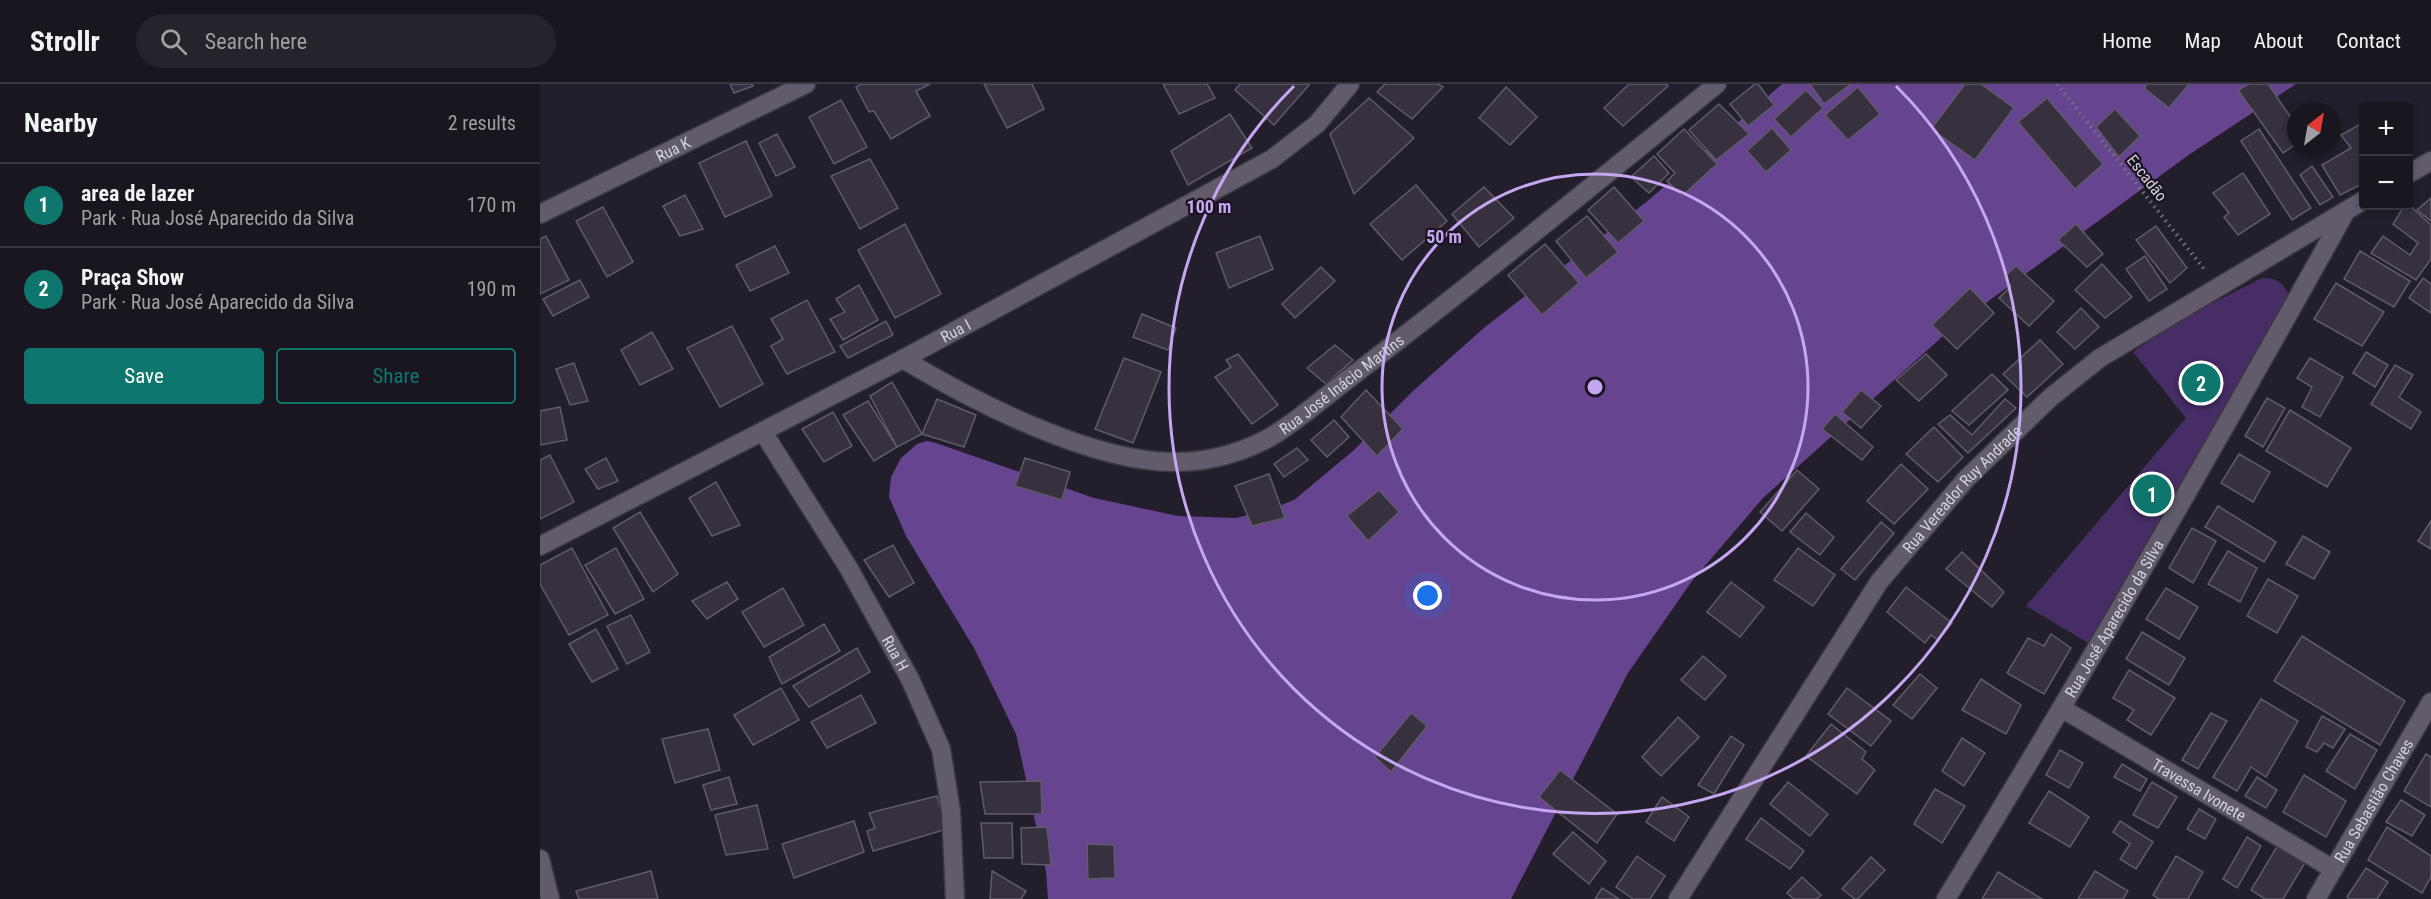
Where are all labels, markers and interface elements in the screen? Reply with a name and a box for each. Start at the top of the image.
search box [136,14,556,68]
text: Strollr [30,25,100,58]
icon: search [157,25,190,58]
text: Search here [205,29,307,54]
text: Home [2102,29,2152,53]
text: Map [2185,29,2221,53]
text: About [2254,29,2303,53]
text: Contact [2336,29,2401,53]
north arrow [2287,102,2341,156]
map controls [2359,102,2413,210]
button: + [2359,102,2413,156]
text: Nearby [24,108,98,138]
text: 2 results [448,111,516,135]
street label: Rua K [652,132,694,166]
street label: Escadão [2123,151,2171,205]
button: − [2359,156,2413,210]
text: area de lazer [81,181,194,206]
text: 1 [38,193,49,217]
text: 170 m [467,193,516,217]
text: 100 m [1187,196,1231,217]
text: Park · Rua José Aparecido da Silva [81,206,354,230]
text: 50 m [1426,226,1462,247]
text: Praça Show [81,265,184,290]
text: 2 [38,277,49,301]
text: 190 m [467,277,516,301]
text: Park · Rua José Aparecido da Silva [81,290,354,314]
street label: Rua I [937,315,974,346]
street label: Rua José Inácio Martins [1276,330,1408,438]
button: Save [24,348,264,404]
button: Share [276,348,516,404]
pin: 2 [2182,360,2220,406]
centre of rings [1585,377,1605,397]
street label: Rua Vereador Ruy Andrade [1898,421,2025,557]
pin: 1 [2132,472,2172,516]
street label: Rua José Aparecido da Silva [2061,536,2167,700]
your location [1413,581,1442,610]
street label: Rua H [878,632,913,674]
street label: Rua Sebastião Chaves [2330,735,2417,866]
street label: Travessa Ivonete [2148,754,2249,825]

